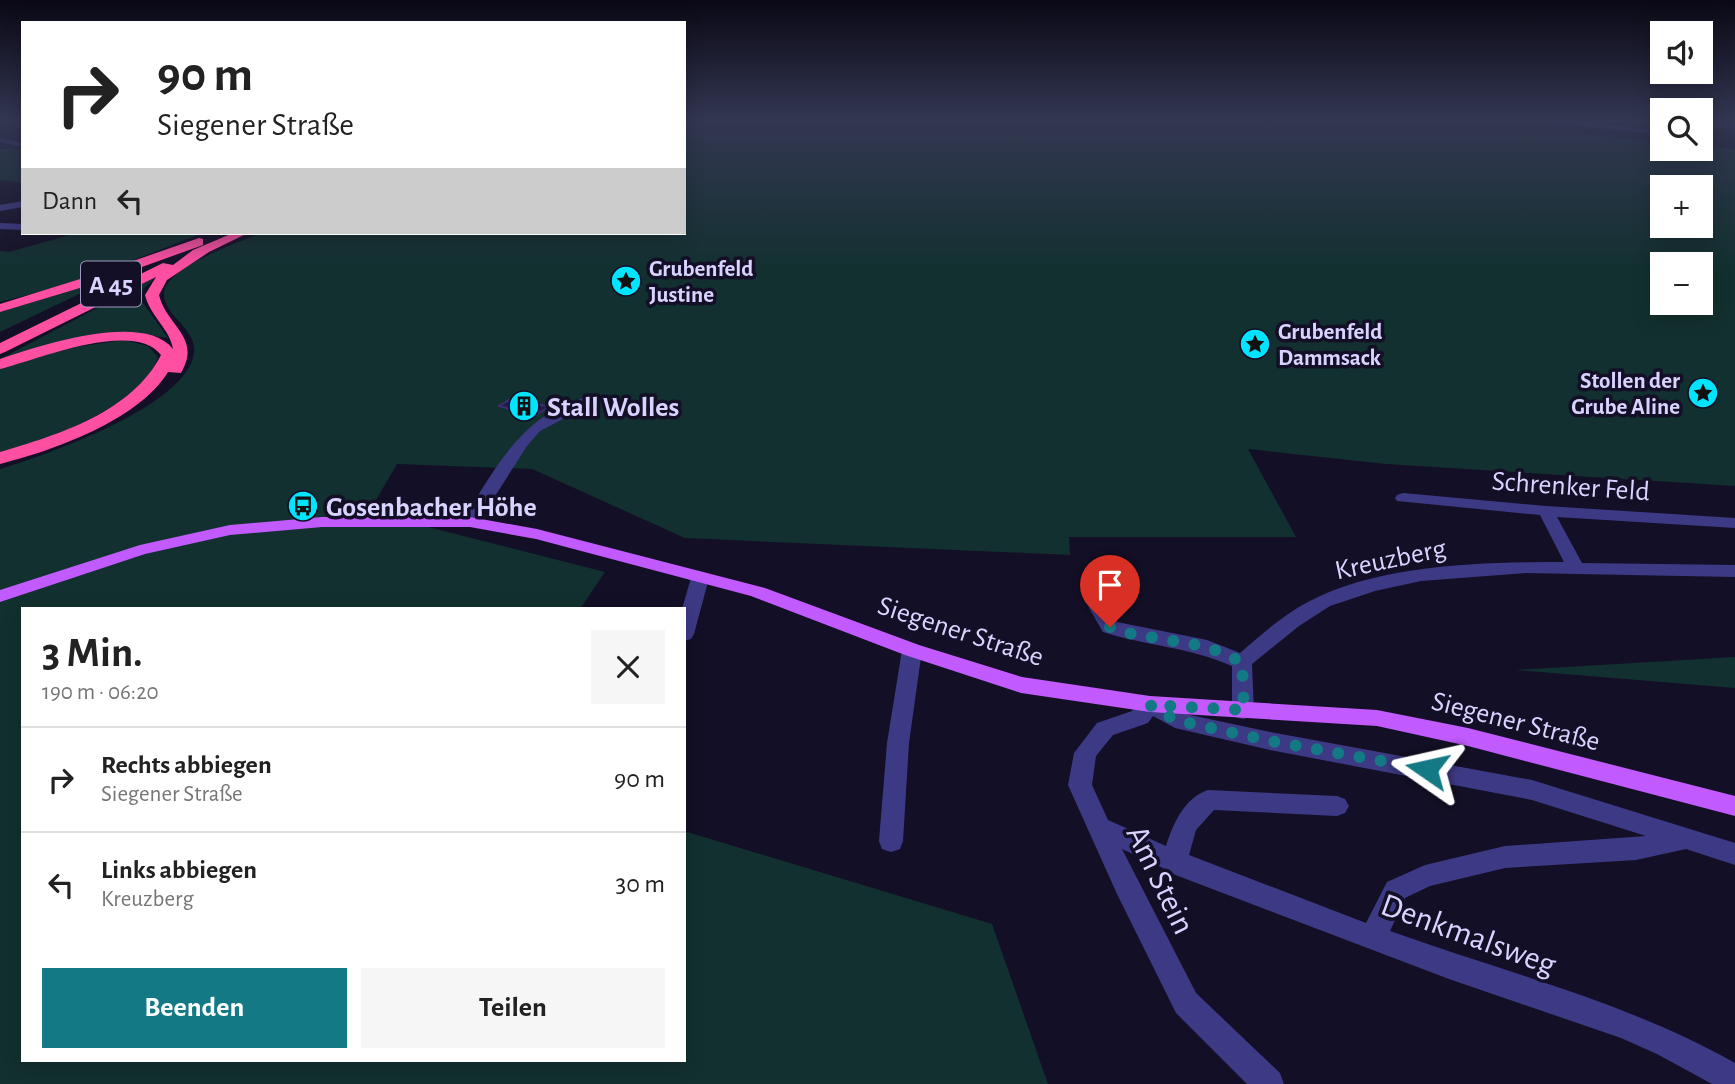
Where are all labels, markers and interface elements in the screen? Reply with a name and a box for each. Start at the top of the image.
map controls [1650,21,1713,315]
button: sound [1650,21,1713,84]
icon: right [42,49,133,140]
text: 90 m [157,51,253,100]
button: search [1650,98,1713,161]
text: Siegener Straße [157,109,354,141]
button: + [1650,175,1713,238]
icon: left [111,182,149,220]
text: Dann [42,188,97,214]
button: − [1650,252,1713,315]
place label: Grubenfeld Justine [649,258,753,307]
road number: A 45 [81,262,141,306]
place icon: Grubenfeld Justine [609,264,643,298]
place label: Grubenfeld Dammsack [1278,321,1382,370]
place icon: Grubenfeld Dammsack [1238,327,1272,361]
place label: Stollen der Grube Aline [1571,370,1680,419]
place icon: Stollen der Grube Aline [1686,376,1720,410]
building icon: Stall Wolles [507,389,541,423]
place label: Stall Wolles [547,394,679,422]
street label: Schrenker Feld [1491,468,1651,506]
bus stop icon: Gosenbacher Höhe [286,489,320,523]
place label: Gosenbacher Höhe [326,494,537,522]
street label: Kreuzberg [1332,534,1449,585]
pin [1080,555,1140,627]
icon: arrive [1091,566,1129,604]
street label: Siegener Straße [874,592,1047,672]
button: close [591,630,665,704]
text: 3 Min. [42,632,143,674]
text: 190 m · 06:20 [42,681,159,704]
street label: Siegener Straße [1428,687,1603,756]
position arrow [1390,732,1464,806]
text: Rechts abbiegen [101,752,272,778]
icon: right [42,761,80,799]
text: 90 m [614,766,665,792]
text: Siegener Straße [101,783,243,806]
street label: Am Stein [1119,821,1200,940]
text: Links abbiegen [101,857,257,883]
icon: left [42,866,80,904]
text: 30 m [615,871,665,897]
text: Kreuzberg [101,888,194,911]
street label: Denkmalsweg [1376,888,1560,982]
button: Beenden [42,968,347,1048]
button: Teilen [361,968,665,1048]

